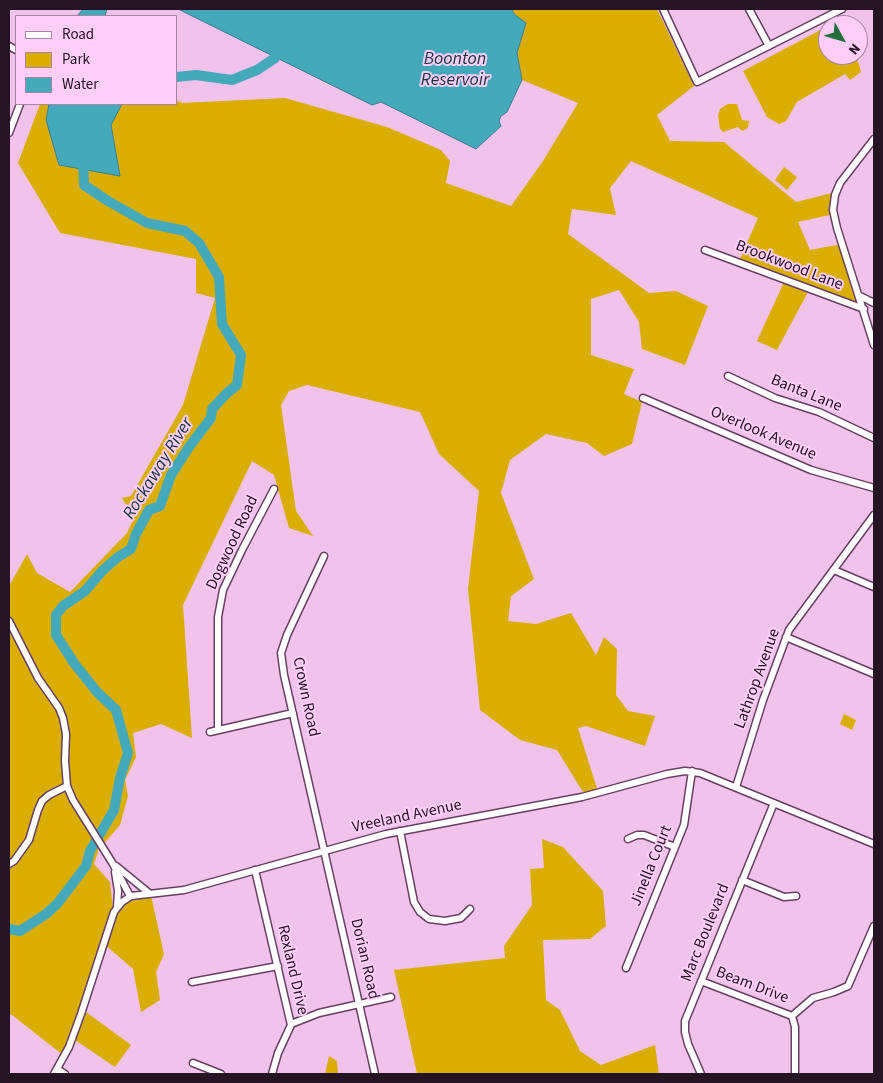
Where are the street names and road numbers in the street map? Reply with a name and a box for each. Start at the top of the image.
street label: Brookwood Lane [733,237,845,295]
street label: Banta Lane [768,371,844,417]
street label: Overlook Avenue [707,403,819,465]
street label: Dogwood Road [203,493,263,593]
street label: Lathrop Avenue [731,626,785,732]
street label: Crown Road [287,655,323,739]
street label: Vreeland Avenue [350,796,464,838]
street label: Jinella Court [627,823,677,909]
street label: Marc Boulevard [678,881,734,985]
street label: Dorian Road [345,917,383,1001]
street label: Rexland Drive [272,923,312,1017]
street label: Beam Drive [713,963,791,1009]

